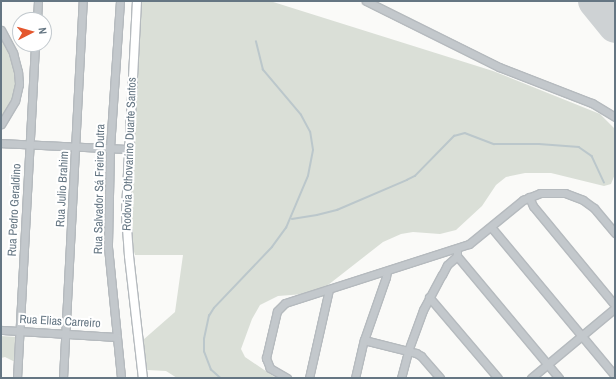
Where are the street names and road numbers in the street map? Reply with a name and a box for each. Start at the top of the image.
street label: Rodovia Othovarino Duarte Santos [120,77,140,231]
street label: Rua Salvador Sá Freire Dutra [92,124,108,254]
street label: Rua Julio Brahim [54,151,72,227]
street label: Rua Pedro Geraldino [5,163,25,257]
street label: Rua Elias Carreiro [19,313,101,331]

